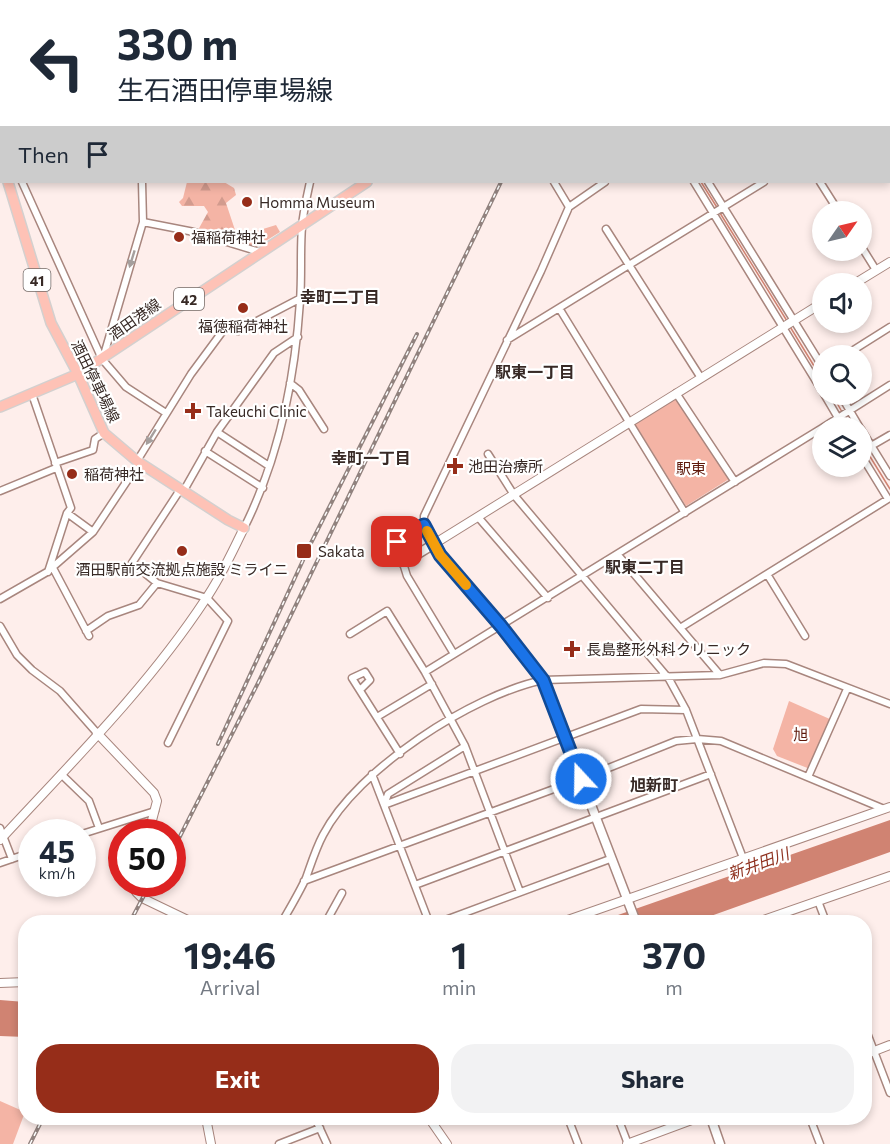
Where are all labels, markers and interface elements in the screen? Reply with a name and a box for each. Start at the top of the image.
text: 330 m [117,17,238,69]
icon: left [18,24,96,102]
text: 生石酒田停車場線 [117,73,333,106]
icon: arrive [81,138,114,171]
text: Then [18,141,69,168]
place label: Homma Museum [259,193,375,211]
marker: Homma Museum [240,195,254,209]
north arrow [812,201,872,261]
map controls [812,201,872,477]
place label: 福稲荷神社 [191,228,266,246]
marker: 福稲荷神社 [172,230,186,244]
one-way arrow [127,250,136,268]
road number: 41 [24,269,51,291]
button: sound [812,273,872,333]
district label: 幸町二丁目 [300,287,380,306]
road number: 42 [174,288,204,310]
street label: 酒田港線 [104,294,164,344]
marker: 福徳稲荷神社 [236,301,250,315]
place label: 福徳稲荷神社 [198,317,288,335]
street label: 酒田停車場線 [68,337,124,425]
button: search [812,345,872,405]
district label: 駅東一丁目 [495,362,575,381]
marker: Takeuchi Clinic [184,402,202,420]
place label: Takeuchi Clinic [206,402,307,420]
button: layers [812,417,872,477]
one-way arrow [146,429,157,445]
district label: 幸町一丁目 [331,448,411,467]
marker: 池田治療所 [446,457,464,475]
place label: 池田治療所 [468,457,543,475]
park label: 駅東 [676,459,706,477]
place label: 稲荷神社 [84,465,144,483]
marker: 稲荷神社 [65,467,79,481]
pin [371,516,422,567]
icon: arrive [380,525,413,558]
marker: Sakata [295,542,313,560]
place label: Sakata [318,542,365,560]
marker: 酒田駅前交流拠点施設 ミライニ [175,544,189,558]
district label: 駅東二丁目 [605,557,685,576]
place label: 酒田駅前交流拠点施設 ミライニ [76,560,288,578]
marker: 長島整形外科クリニック [563,640,581,658]
place label: 長島整形外科クリニック [586,640,751,658]
park label: 旭 [793,725,809,743]
position arrow [549,747,613,811]
district label: 旭新町 [630,775,678,794]
speed limit sign: 50 [108,819,186,897]
text: 45 [39,832,75,869]
water label: 新井田川 [725,842,793,883]
text: km/h [39,864,75,882]
text: 19:46 [184,932,276,976]
text: 1 [451,932,467,976]
text: 370 [642,932,706,976]
text: Arrival [200,975,260,999]
text: min [442,975,476,999]
text: m [665,975,683,999]
button: Exit [36,1044,439,1113]
button: Share [451,1044,854,1113]

